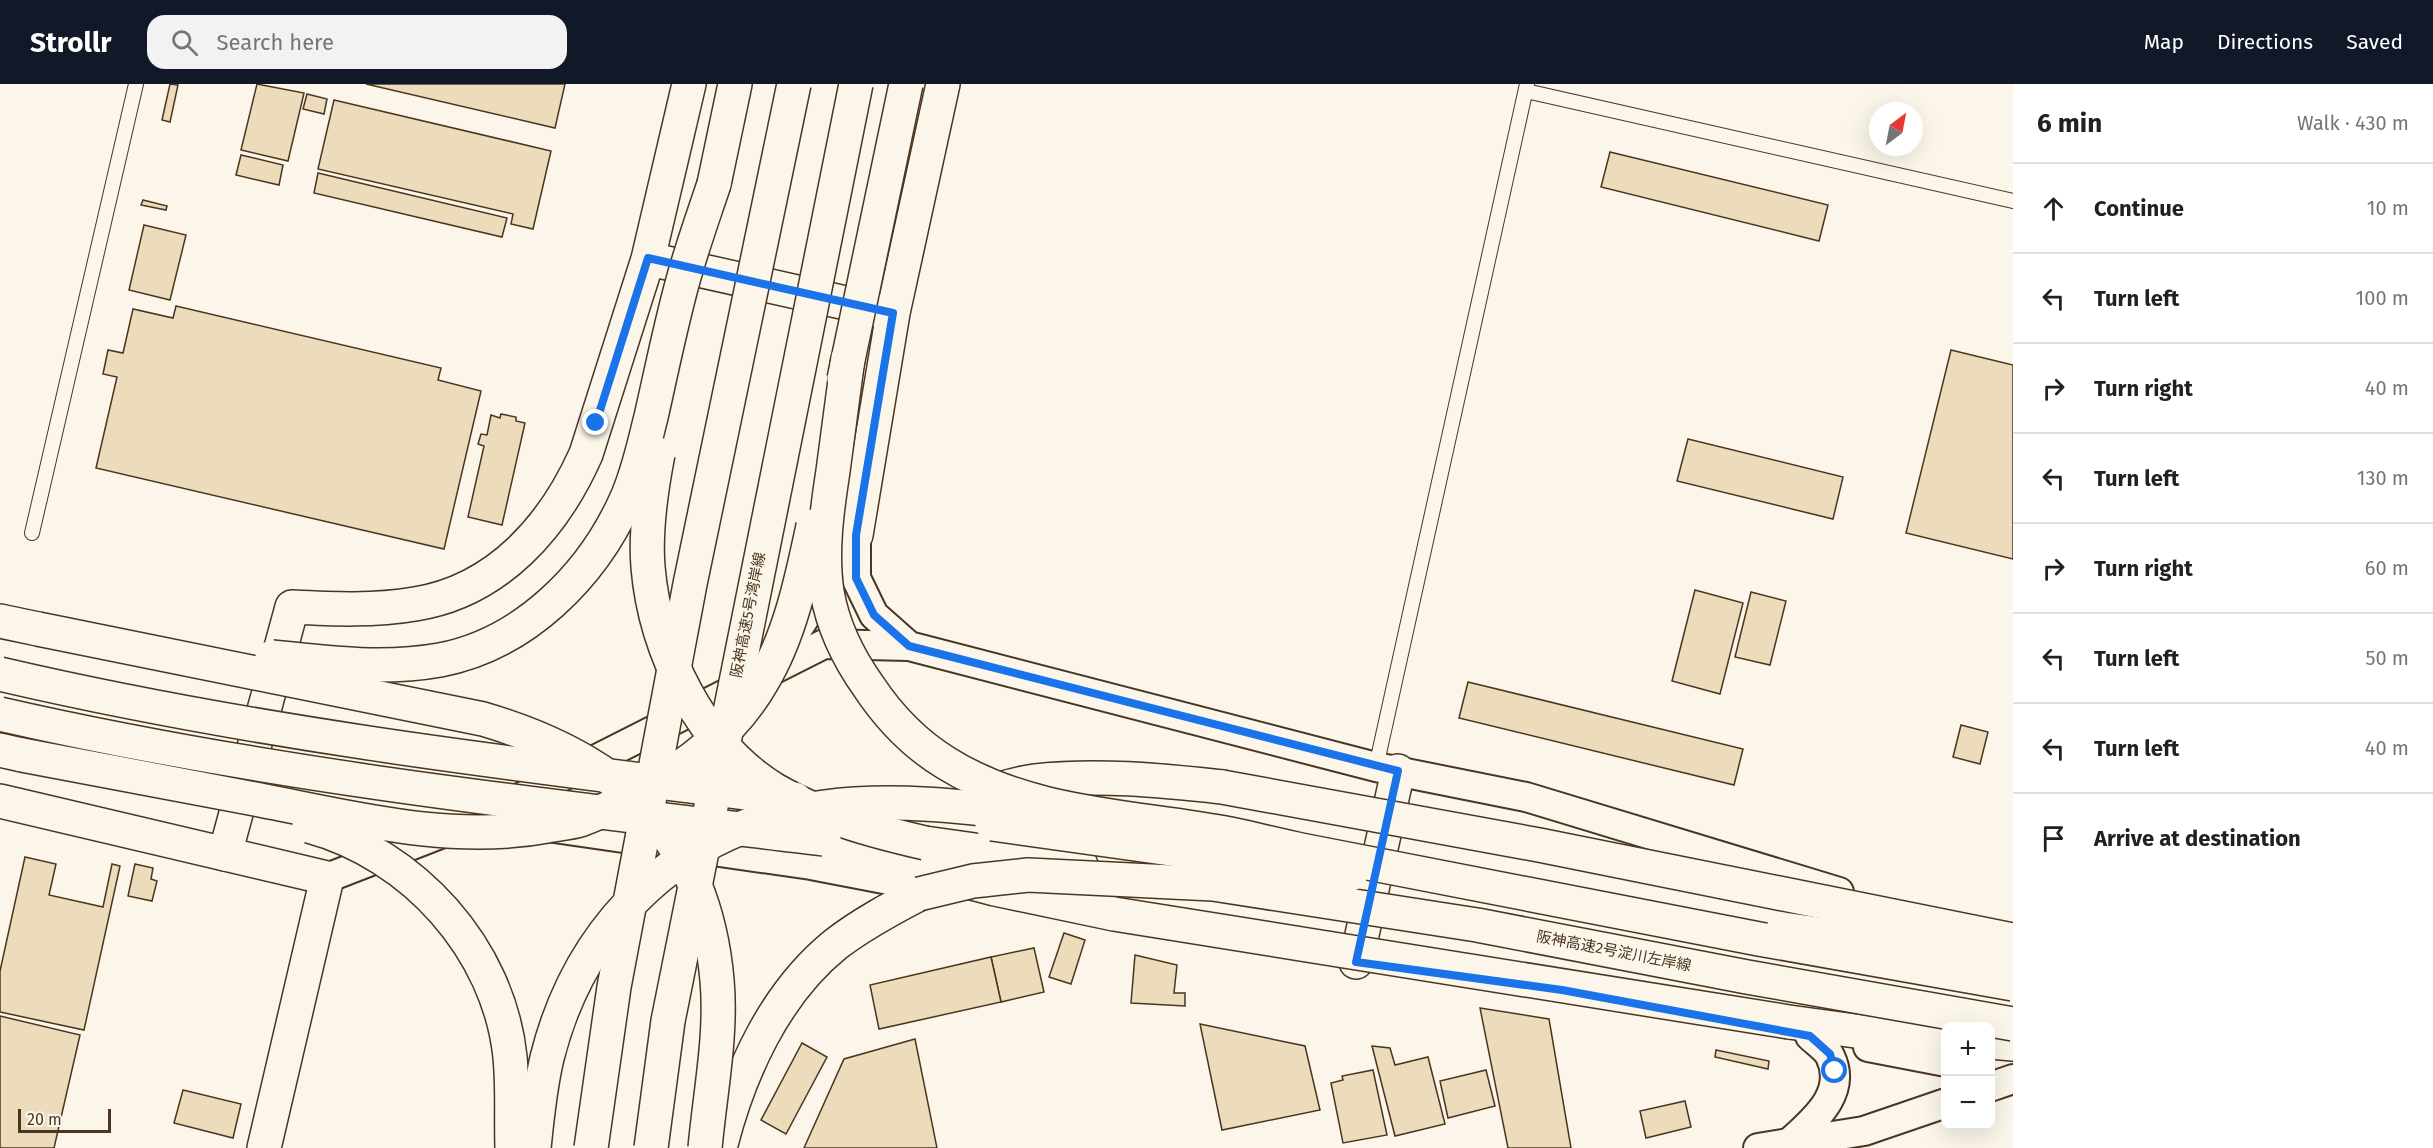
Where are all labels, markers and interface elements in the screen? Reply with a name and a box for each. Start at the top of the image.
search box [147,15,567,69]
text: Strollr [30,26,111,59]
icon: search [168,26,201,59]
text: Search here [216,29,334,56]
text: Map [2144,29,2184,55]
text: Directions [2217,29,2313,55]
text: Saved [2346,29,2403,55]
north arrow [1869,102,1923,156]
text: 6 min [2037,108,2102,139]
text: Walk · 430 m [2297,111,2409,135]
icon: ahead [2037,192,2070,225]
text: Continue [2094,195,2184,222]
text: 10 m [2367,196,2409,220]
icon: left [2037,282,2070,315]
text: Turn left [2094,285,2179,312]
text: 100 m [2356,286,2409,310]
icon: right [2037,372,2070,405]
text: Turn right [2094,375,2193,402]
text: 40 m [2365,376,2409,400]
route end [582,409,608,435]
icon: left [2037,462,2070,495]
text: Turn left [2094,465,2179,492]
text: 130 m [2357,466,2409,490]
street label: 阪神高速5号湾岸線 [727,551,769,679]
icon: right [2037,552,2070,585]
text: Turn right [2094,555,2193,582]
text: 60 m [2365,556,2409,580]
icon: left [2037,642,2070,675]
text: Turn left [2094,645,2179,672]
text: 50 m [2365,646,2409,670]
icon: left [2037,732,2070,765]
text: Turn left [2094,735,2179,762]
text: 40 m [2365,736,2409,760]
icon: arrive [2037,822,2070,855]
text: Arrive at destination [2094,825,2301,852]
street label: 阪神高速2号淀川左岸線 [1535,927,1693,975]
map controls [1941,1022,1995,1130]
button: + [1941,1022,1995,1076]
route start [1821,1057,1847,1083]
button: − [1941,1076,1995,1130]
scale bar [18,1106,111,1134]
text: 20 m [27,1110,62,1129]

